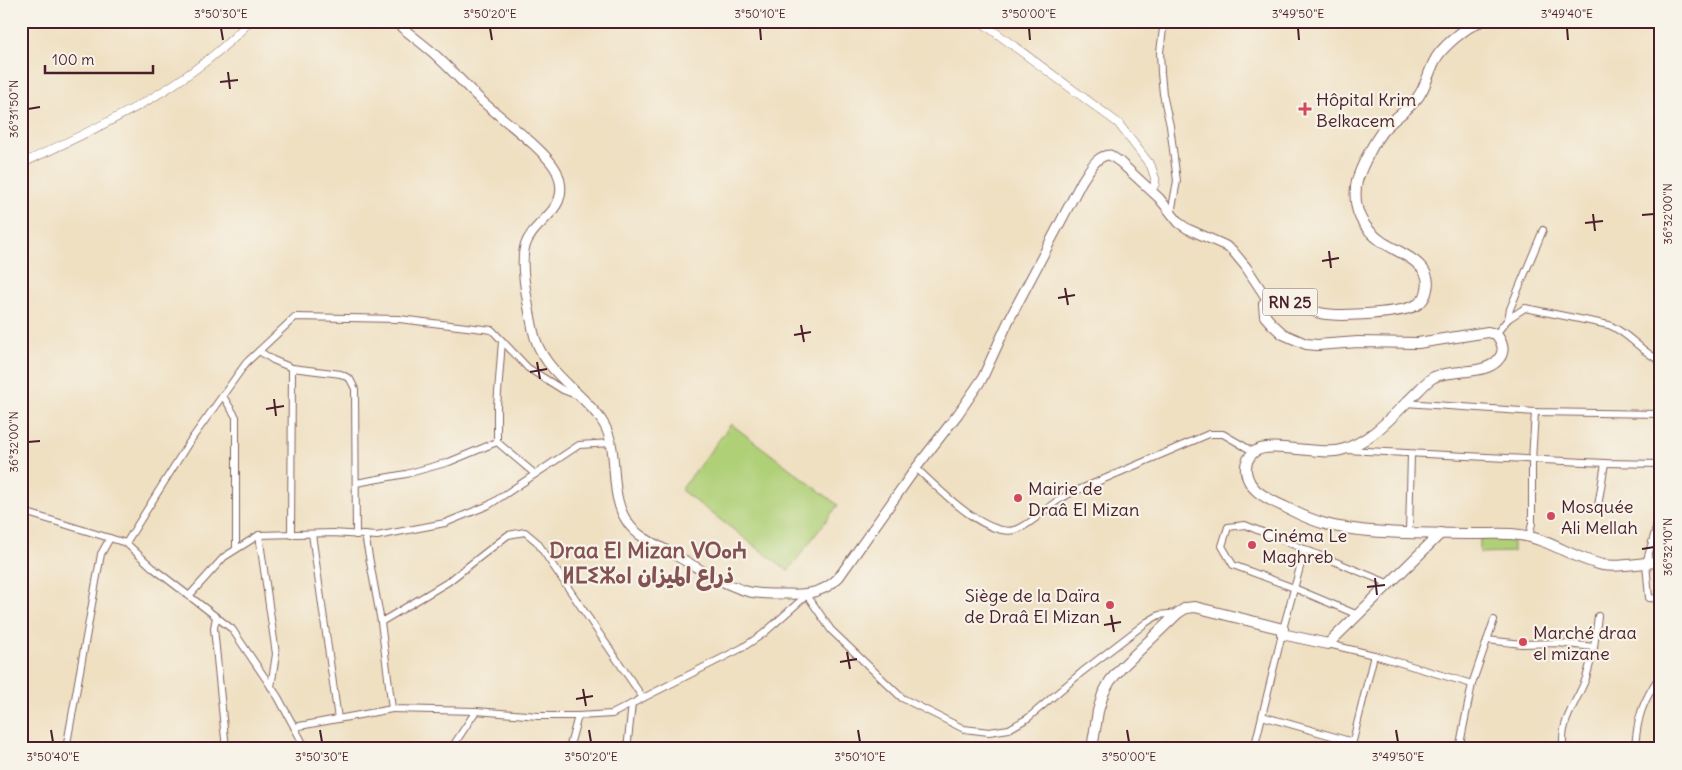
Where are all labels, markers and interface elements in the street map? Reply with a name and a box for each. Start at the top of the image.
text: 3°50'30"E [194,6,248,21]
text: 3°50'20"E [463,6,517,21]
text: 3°50'10"E [734,6,786,21]
text: 3°50'00"E [1002,6,1056,21]
text: 3°49'50"E [1272,6,1324,21]
text: 3°49'40"E [1541,6,1593,21]
scale bar [45,42,152,74]
text: 100 m [52,50,94,69]
text: 36°31'50"N [6,80,21,138]
place label: Hôpital Krim Belkacem [1316,88,1416,132]
marker: Hôpital Krim Belkacem [1298,102,1312,116]
text: 36°32'00"N [1660,183,1675,245]
road number: RN 25 [1262,288,1318,316]
text: 36°32'00"N [6,411,21,473]
place label: Mairie de Draâ El Mizan [1028,477,1139,521]
marker: Mairie de Draâ El Mizan [1012,492,1024,504]
place label: Mosquée Ali Mellah [1561,495,1638,539]
marker: Mosquée Ali Mellah [1545,510,1557,522]
text: 36°32'10"N [1660,518,1675,576]
place label: Cinéma Le Maghreb [1262,524,1347,568]
district label: Draa El Mizan ⴸⵔⴰⵄ ⵍⵎⵉⵣⴰⵏ ذراع الميزان [549,536,747,591]
marker: Cinéma Le Maghreb [1246,539,1258,551]
place label: Siège de la Daïra de Draâ El Mizan [964,584,1100,628]
marker: Siège de la Daïra de Draâ El Mizan [1104,599,1116,611]
place label: Marché draa el mizane [1533,621,1637,665]
marker: Marché draa el mizane [1517,636,1529,648]
text: 3°50'40"E [26,749,80,764]
text: 3°50'30"E [295,749,349,764]
text: 3°50'20"E [564,749,618,764]
text: 3°50'10"E [834,749,886,764]
text: 3°50'00"E [1102,749,1156,764]
text: 3°49'50"E [1372,749,1424,764]

